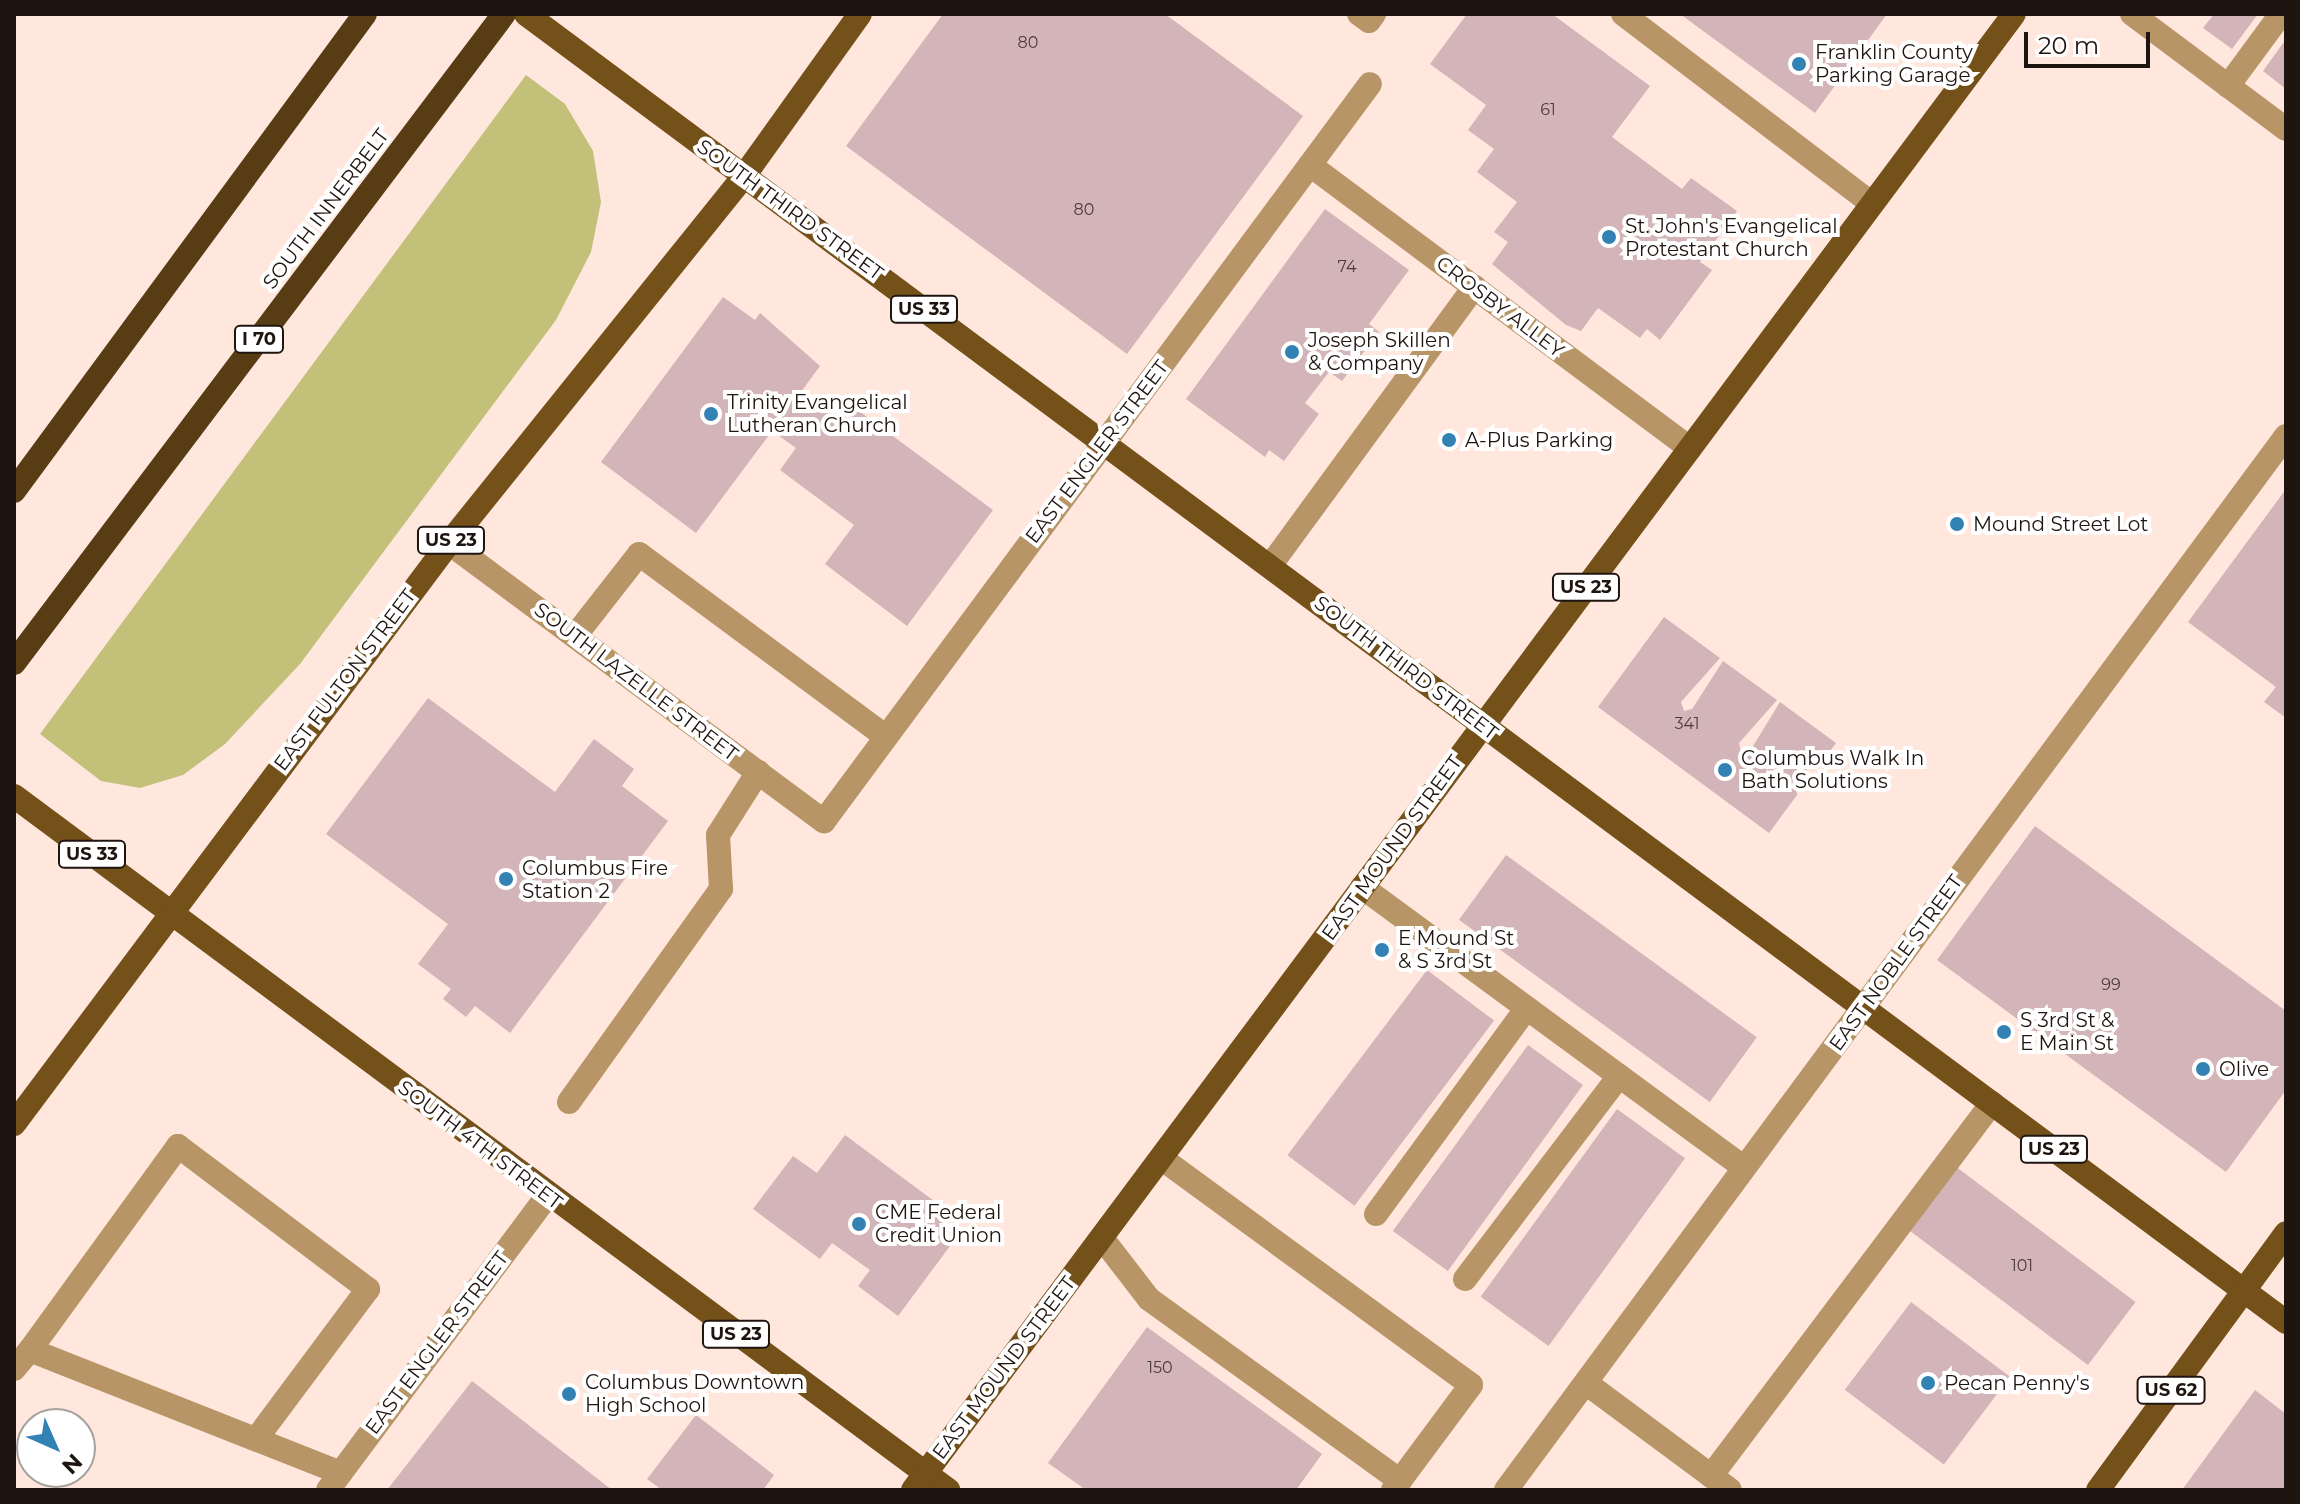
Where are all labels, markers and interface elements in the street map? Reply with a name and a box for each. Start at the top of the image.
scale bar [2028,16,2154,66]
text: 20 m [2038,31,2099,60]
house number: 80 [1018,33,1038,53]
place label: Franklin County Parking Garage [1815,40,1973,87]
marker: Franklin County Parking Garage [1790,55,1808,73]
house number: 61 [1540,100,1556,120]
street label: SOUTH INNERBELT [258,124,394,294]
street label: SOUTH THIRD STREET [692,134,888,286]
house number: 80 [1074,200,1094,220]
place label: St. John's Evangelical Protestant Church [1625,214,1838,261]
marker: St. John's Evangelical Protestant Church [1600,228,1618,246]
street label: CROSBY ALLEY [1431,251,1569,363]
house number: 74 [1338,257,1356,277]
road number: US 33 [890,295,958,323]
road number: I 70 [233,325,285,353]
place label: Joseph Skillen & Company [1308,328,1451,375]
marker: Joseph Skillen & Company [1283,343,1301,361]
street label: EAST ENGLER STREET [1020,356,1174,548]
place label: Trinity Evangelical Lutheran Church [727,390,908,437]
marker: Trinity Evangelical Lutheran Church [702,405,720,423]
place label: A-Plus Parking [1465,428,1613,452]
marker: A-Plus Parking [1440,431,1458,449]
place label: Mound Street Lot [1973,512,2148,536]
marker: Mound Street Lot [1948,515,1966,533]
road number: US 23 [415,526,487,554]
road number: US 23 [1550,573,1622,601]
street label: EAST FULTON STREET [269,584,421,776]
street label: SOUTH THIRD STREET [1309,591,1503,745]
street label: SOUTH LAZELLE STREET [530,598,742,766]
house number: 341 [1675,714,1699,734]
place label: Columbus Walk In Bath Solutions [1741,746,1924,793]
street label: EAST MOUND STREET [1317,751,1467,945]
marker: Columbus Walk In Bath Solutions [1716,761,1734,779]
road number: US 33 [58,840,126,868]
place label: Columbus Fire Station 2 [522,856,668,903]
marker: Columbus Fire Station 2 [497,870,515,888]
street label: EAST NOBLE STREET [1824,870,1968,1056]
place label: E Mound St & S 3rd St [1398,926,1514,973]
marker: E Mound St & S 3rd St [1373,941,1391,959]
house number: 99 [2101,975,2121,995]
place label: S 3rd St & E Main St [2020,1008,2114,1055]
marker: S 3rd St & E Main St [1995,1023,2013,1041]
place label: Olive [2219,1057,2269,1081]
marker: Olive [2194,1060,2212,1078]
street label: SOUTH 4TH STREET [393,1076,567,1214]
road number: US 23 [2018,1135,2090,1163]
place label: CME Federal Credit Union [875,1200,1002,1247]
marker: CME Federal Credit Union [850,1215,868,1233]
street label: EAST ENGLER STREET [360,1247,514,1439]
house number: 101 [2011,1256,2033,1276]
street label: EAST MOUND STREET [927,1272,1081,1464]
road number: US 23 [700,1320,772,1348]
house number: 150 [1147,1358,1173,1378]
place label: Columbus Downtown High School [585,1370,804,1417]
place label: Pecan Penny's [1944,1371,2089,1395]
marker: Pecan Penny's [1919,1374,1937,1392]
road number: US 62 [2135,1376,2207,1404]
marker: Columbus Downtown High School [560,1385,578,1403]
north arrow [16,1408,96,1488]
text: N [56,1448,88,1480]

